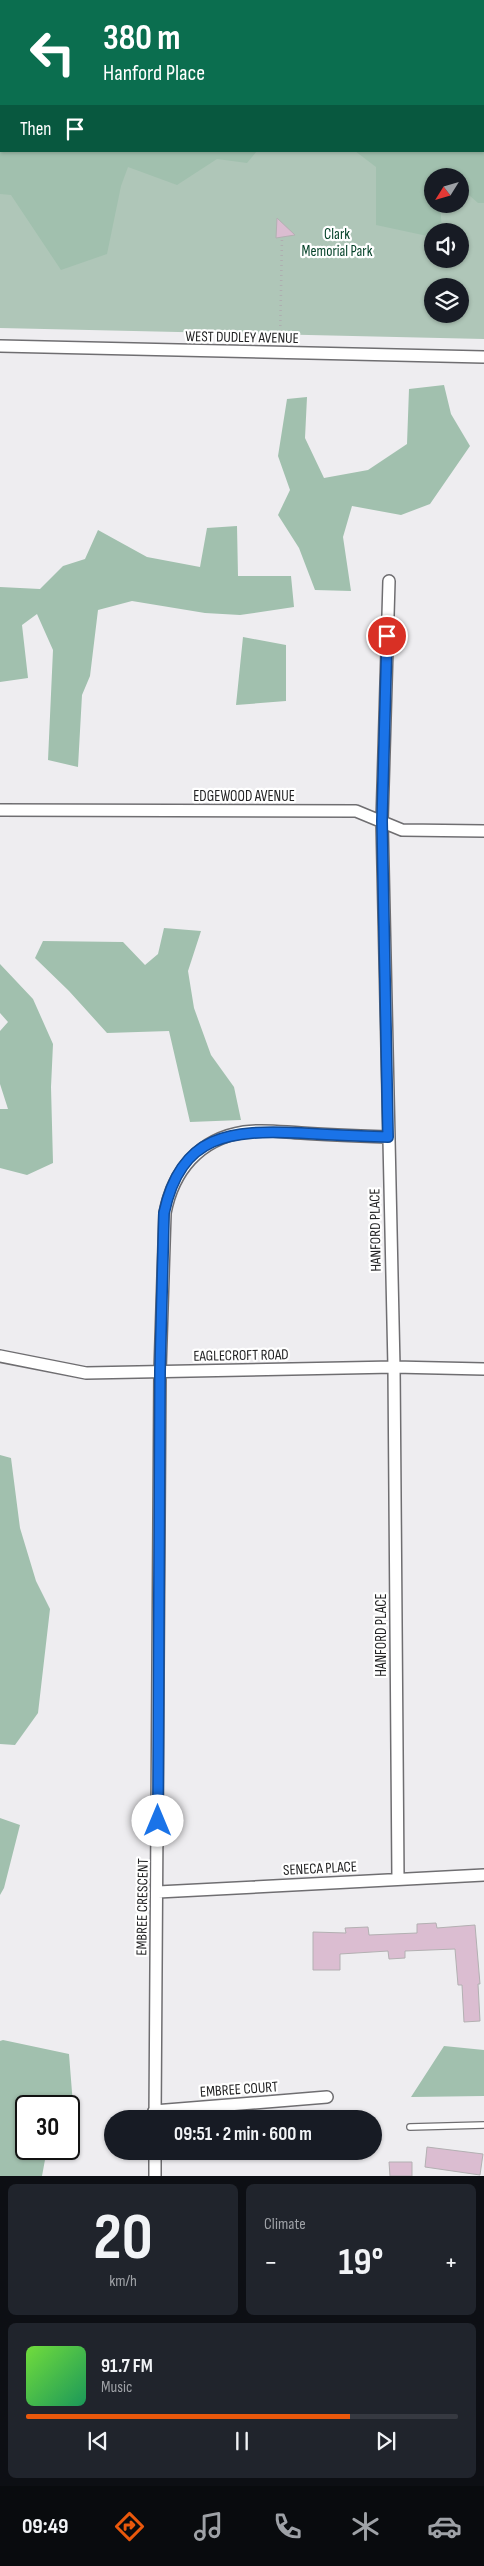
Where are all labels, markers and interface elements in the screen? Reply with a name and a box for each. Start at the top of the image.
text: 380 m [103,17,181,60]
icon: left [20,20,85,85]
text: Hanford Place [103,60,205,87]
icon: arrive [61,115,89,143]
text: Then [20,118,51,141]
north arrow [424,168,469,212]
map controls [424,168,469,323]
button: sound [424,223,469,268]
park label: Clark Memorial Park [302,225,373,261]
button: layers [424,278,469,323]
street label: WEST DUDLEY AVENUE [185,327,299,348]
pin [366,615,408,657]
icon: arrive [373,622,401,650]
street label: EDGEWOOD AVENUE [193,787,295,806]
street label: HANFORD PLACE [365,1188,386,1272]
street label: EAGLECROFT ROAD [193,1345,289,1366]
street label: HANFORD PLACE [372,1593,391,1677]
position arrow [131,1794,183,1846]
street label: SENECA PLACE [283,1857,358,1880]
street label: EMBREE CRESCENT [132,1858,153,1956]
street label: EMBREE COURT [199,2077,279,2102]
speed limit sign: 30 [15,2095,80,2160]
text: 09:51 · 2 min · 600 m [174,2123,312,2146]
text: 20 [93,2200,153,2278]
text: Climate [264,2215,306,2234]
text: 19° [339,2240,383,2285]
text: − [264,2246,278,2279]
text: + [444,2246,458,2279]
text: km/h [109,2272,137,2291]
text: 91.7 FM [101,2355,153,2378]
text: Music [101,2378,132,2397]
icon: previous [84,2427,112,2455]
icon: pause [228,2427,256,2455]
icon: next [372,2427,400,2455]
icon: directions [112,2509,147,2544]
icon: music [191,2509,226,2544]
icon: phone [270,2509,305,2544]
icon: climate [348,2509,383,2544]
icon: car [427,2509,462,2544]
text: 09:49 [22,2513,68,2540]

